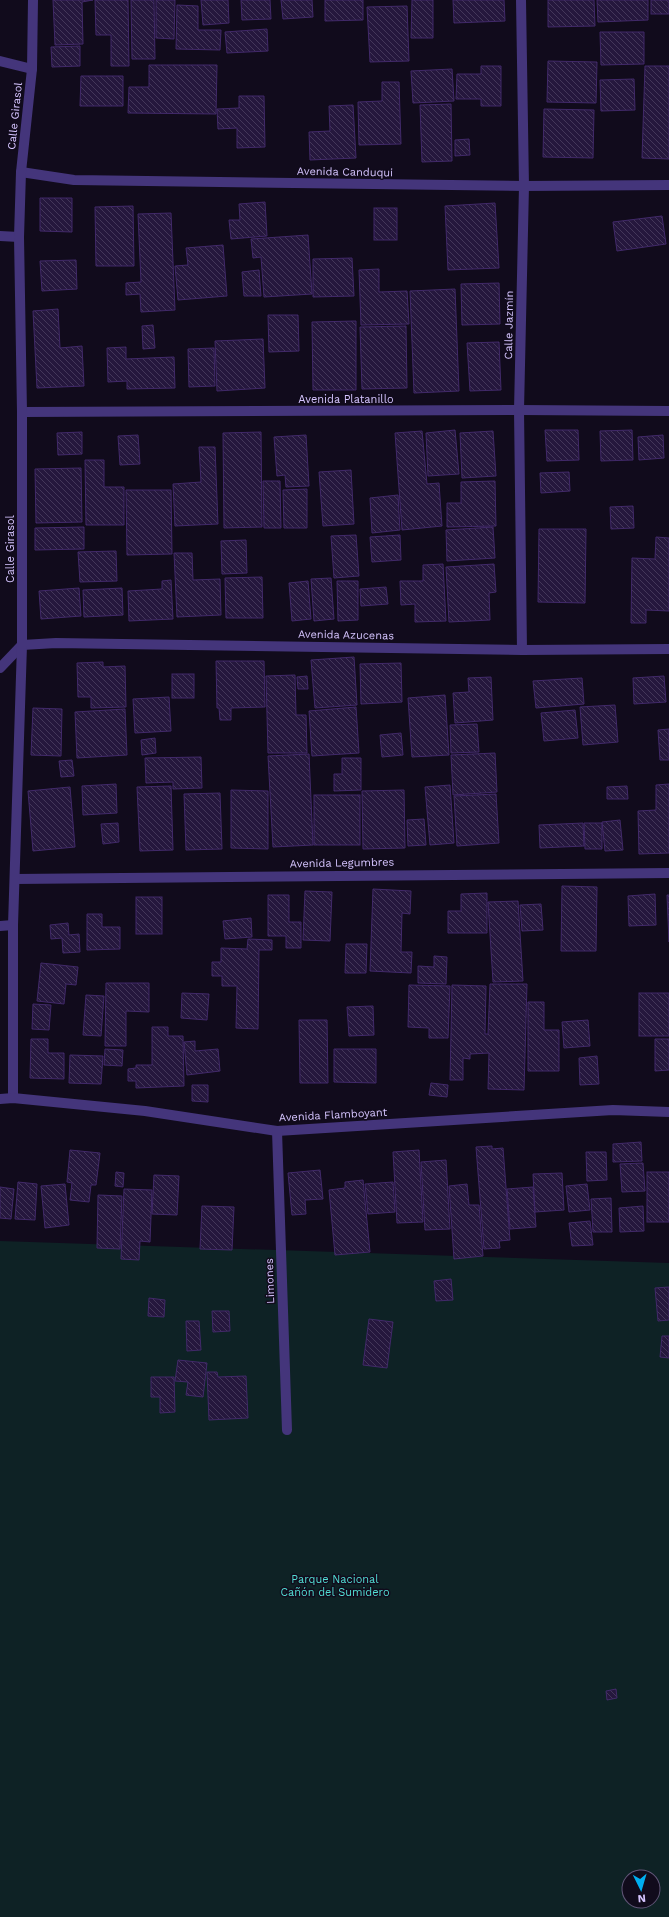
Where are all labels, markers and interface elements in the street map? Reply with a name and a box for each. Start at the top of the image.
street label: Calle Girasol [5,81,25,150]
street label: Avenida Canduqui [297,165,393,179]
street label: Calle Jazmín [502,291,516,359]
street label: Avenida Platanillo [298,393,394,406]
street label: Calle Girasol [4,514,17,583]
street label: Avenida Azucenas [298,628,394,642]
street label: Avenida Legumbres [290,856,395,870]
street label: Avenida Flamboyant [278,1106,388,1124]
street label: Limones [263,1258,277,1304]
park label: Parque Nacional Cañón del Sumidero [280,1573,390,1599]
north arrow [621,1869,661,1909]
text: N [637,1892,646,1905]

